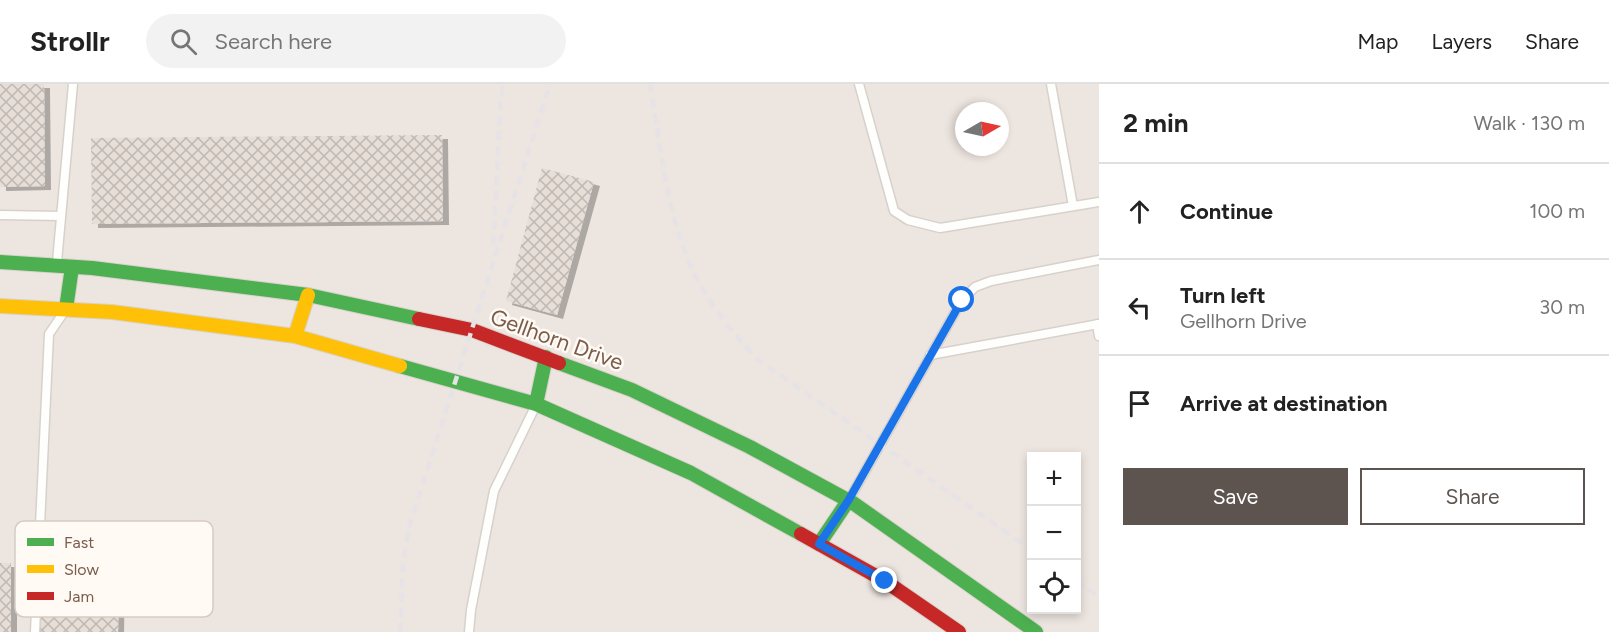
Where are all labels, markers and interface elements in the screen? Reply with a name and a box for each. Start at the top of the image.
search box [146,14,566,68]
text: Strollr [30,24,110,58]
icon: search [167,25,200,58]
text: Search here [215,28,332,55]
text: Map [1358,29,1398,54]
text: Layers [1431,29,1492,54]
text: Share [1525,29,1579,54]
north arrow [955,102,1009,156]
text: 2 min [1123,107,1189,139]
text: Walk · 130 m [1473,111,1585,135]
icon: ahead [1123,195,1156,228]
text: Continue [1180,198,1273,225]
text: 100 m [1529,199,1585,223]
text: Turn left [1180,282,1266,309]
route start [948,286,974,312]
icon: left [1123,291,1156,324]
text: 30 m [1539,295,1585,319]
street label: Gellhorn Drive [487,303,627,376]
text: Gellhorn Drive [1180,309,1307,333]
icon: arrive [1123,387,1156,420]
text: Arrive at destination [1180,390,1388,417]
map controls [1027,452,1081,614]
button: + [1027,452,1081,506]
button: Save [1123,468,1348,525]
button: Share [1360,468,1585,525]
button: − [1027,506,1081,560]
legend [15,521,213,617]
text: Fast [64,533,94,552]
text: Slow [64,560,99,579]
button: locate [1027,560,1081,614]
route end [871,567,897,593]
text: Jam [64,587,94,606]

